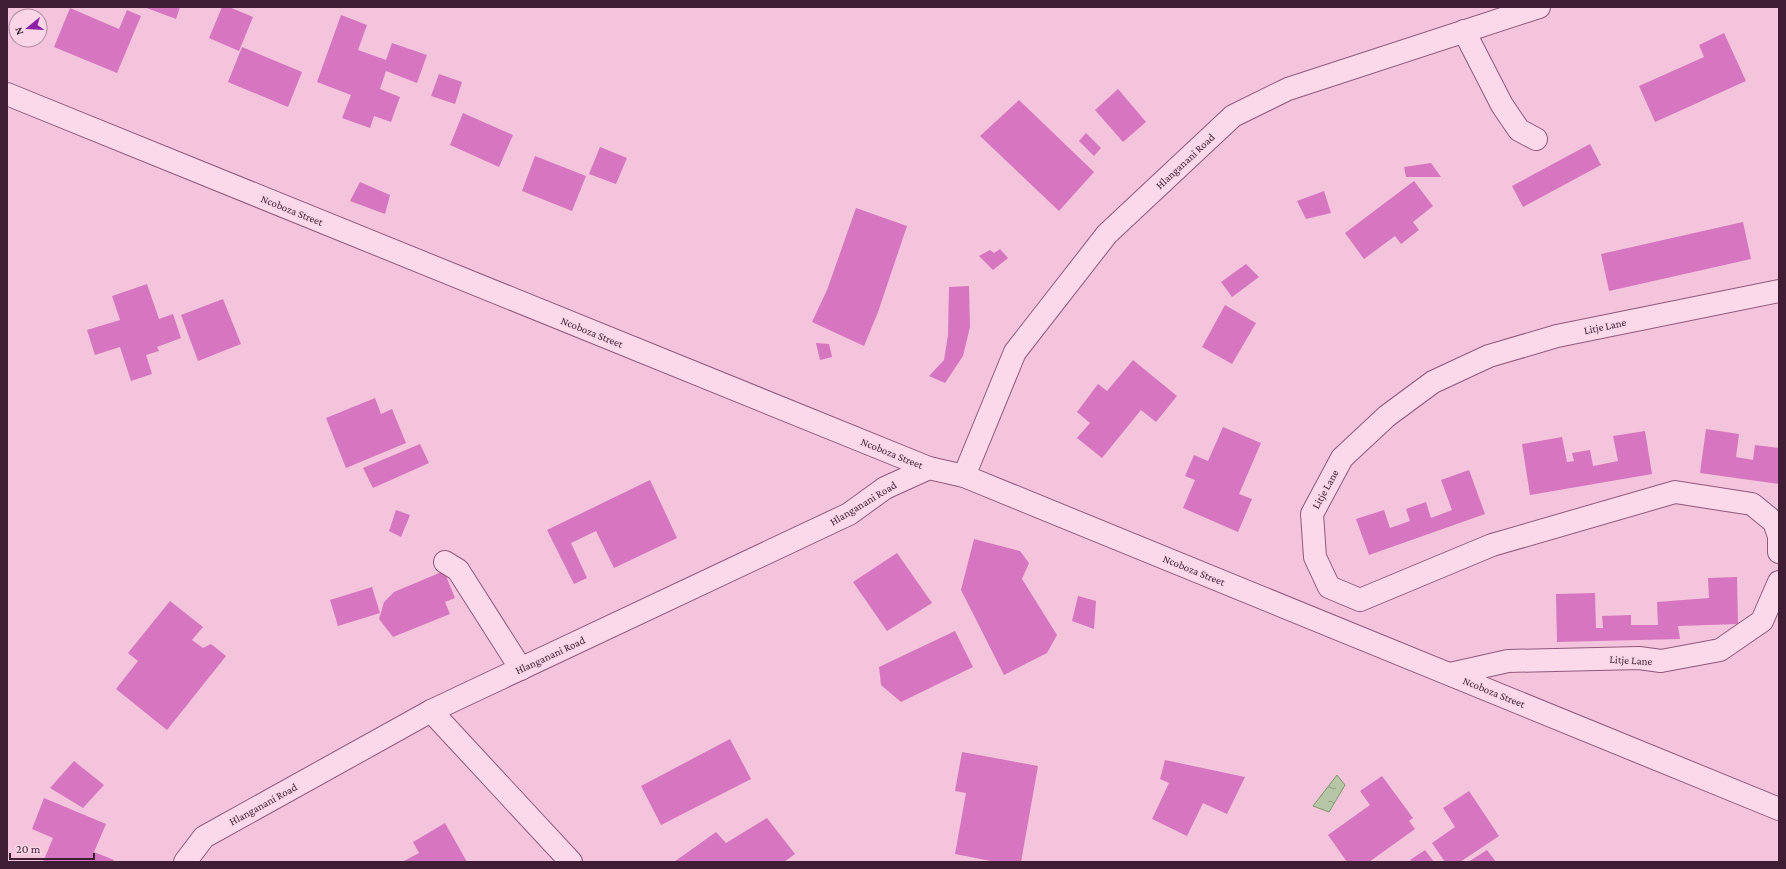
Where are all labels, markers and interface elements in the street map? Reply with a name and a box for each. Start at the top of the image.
north arrow [8,8,48,48]
text: N [11,25,25,37]
street label: Hlanganani Road [1153,131,1218,192]
street label: Ncoboza Street [259,192,325,228]
street label: Ncoboza Street [559,314,625,350]
street label: Litje Lane [1583,316,1628,337]
street label: Ncoboza Street [859,435,925,471]
street label: Litje Lane [1309,467,1342,511]
street label: Hlanganani Road [827,478,899,528]
street label: Ncoboza Street [1161,552,1227,588]
street label: Hlanganani Road [513,633,587,677]
street label: Litje Lane [1609,653,1653,668]
street label: Ncoboza Street [1461,674,1527,710]
street label: Hlanganani Road [227,780,300,828]
scale bar [10,835,94,861]
text: 20 m [16,842,41,856]

